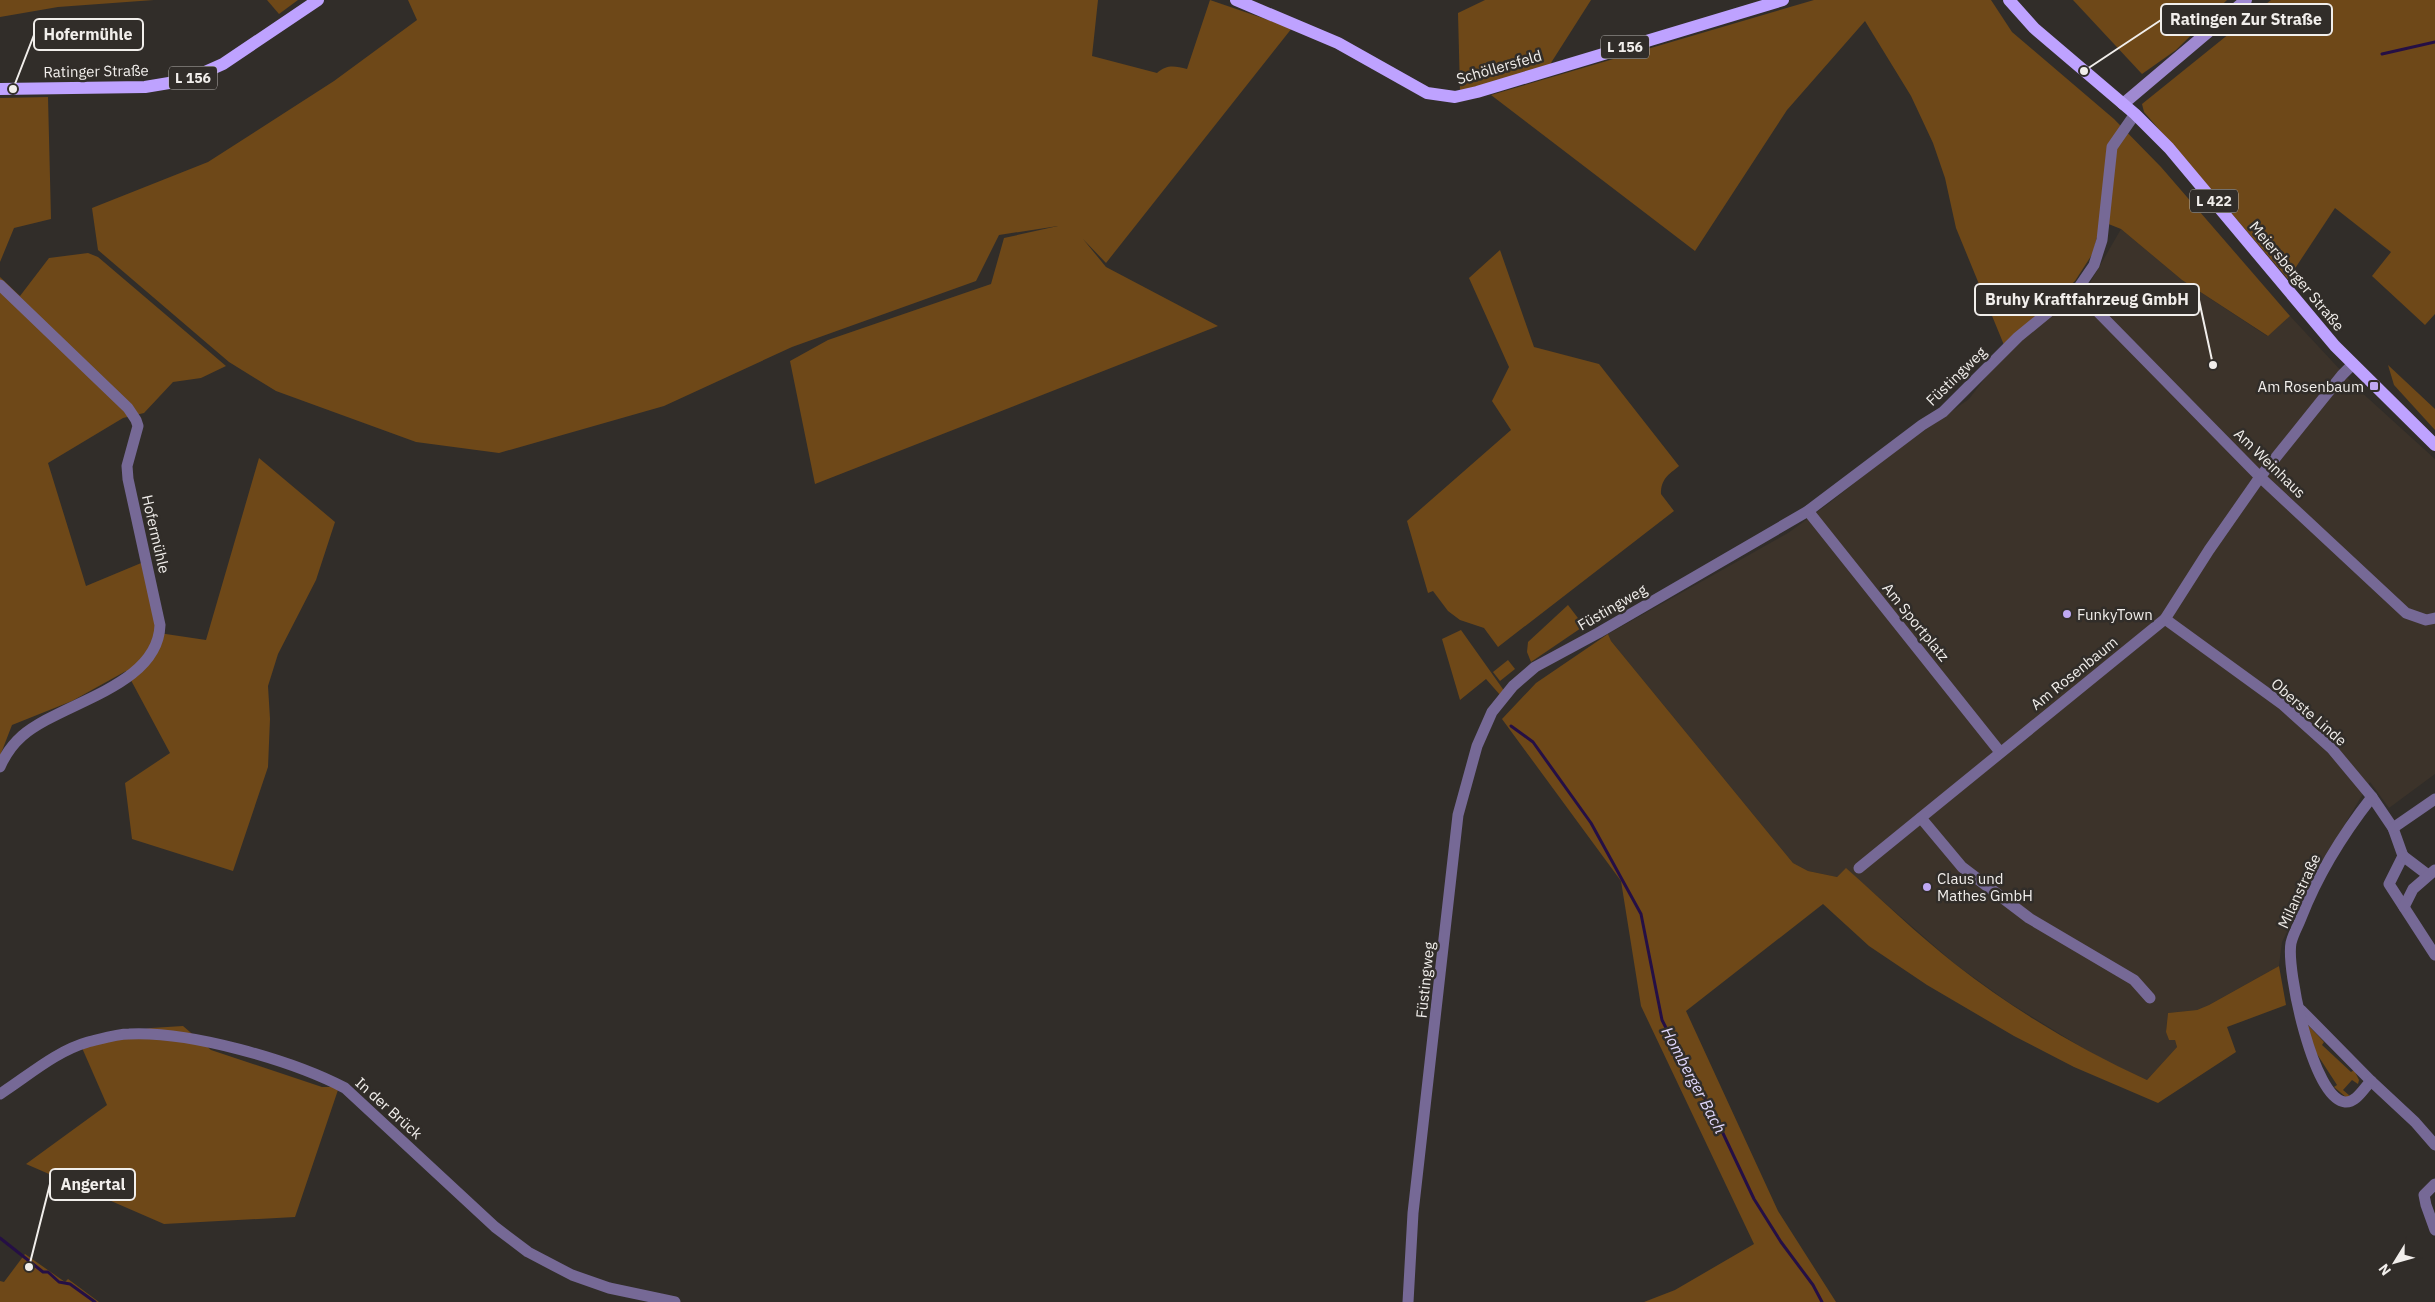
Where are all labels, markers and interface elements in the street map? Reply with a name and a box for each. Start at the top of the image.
callout: Ratingen Zur Straße [2161,4,2332,35]
text: Ratingen Zur Straße [2170,9,2322,29]
callout: Hofermühle [34,19,143,50]
text: Hofermühle [44,24,132,44]
road number: L 156 [1601,36,1649,58]
street label: Schöllersfeld [1454,46,1544,88]
street label: Ratinger Straße [43,61,149,81]
road number: L 156 [169,66,217,90]
road number: L 422 [2190,190,2238,212]
street label: Meiersberger Straße [2245,217,2349,335]
callout: Bruhy Kraftfahrzeug GmbH [1975,284,2199,315]
text: Bruhy Kraftfahrzeug GmbH [1985,289,2189,309]
street label: Füstingweg [1922,342,1990,410]
place label: Am Rosenbaum [2258,377,2364,396]
marker: Am Rosenbaum [2368,380,2380,392]
street label: Am Weinhaus [2230,424,2310,502]
street label: Hofermühle [138,493,174,575]
street label: Am Sportplatz [1878,579,1954,665]
street label: Füstingweg [1574,580,1650,634]
place label: FunkyTown [2077,605,2153,624]
marker: FunkyTown [2061,608,2073,620]
street label: Am Rosenbaum [2027,632,2121,714]
street label: Oberste Linde [2267,674,2351,750]
street label: Milanstraße [2273,851,2325,931]
place label: Claus und Mathes GmbH [1937,869,2033,905]
marker: Claus und Mathes GmbH [1921,881,1933,893]
street label: Füstingweg [1412,941,1438,1019]
water label: Homberger Bach [1657,1023,1731,1137]
street label: In der Brück [352,1073,426,1143]
callout: Angertal [50,1169,135,1200]
text: Angertal [61,1174,126,1194]
north arrow [2370,1237,2420,1287]
text: N [2374,1260,2395,1279]

